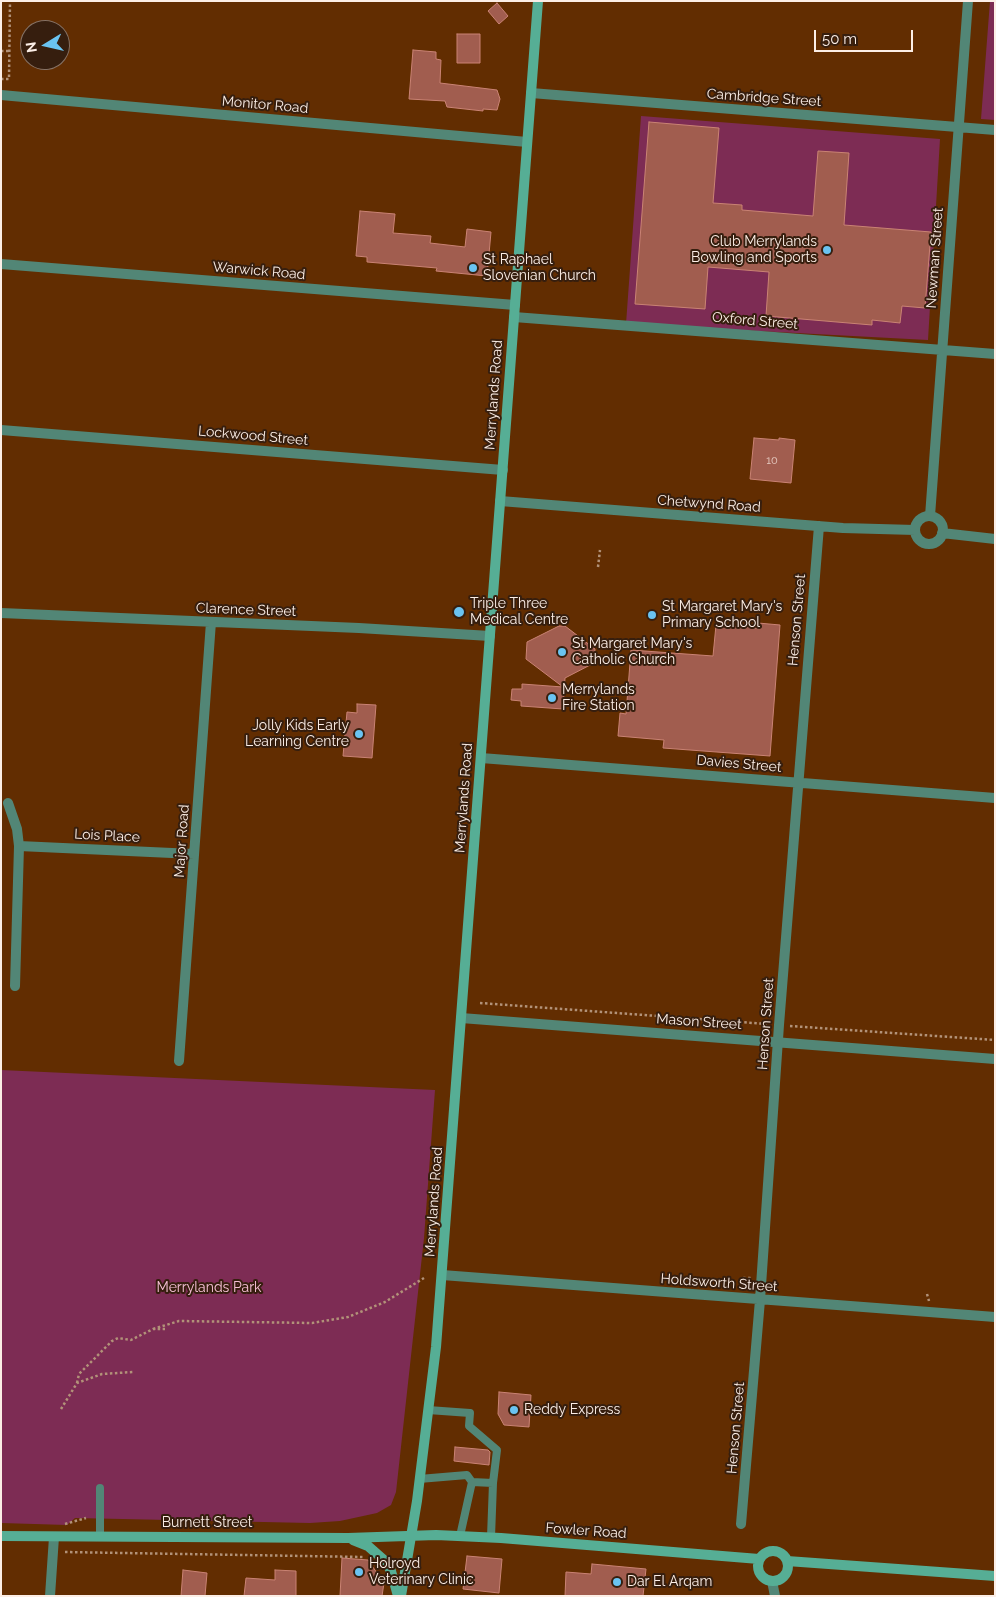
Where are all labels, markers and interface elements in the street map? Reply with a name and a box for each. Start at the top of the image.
north arrow [20,20,70,70]
scale bar [816,20,915,52]
text: 50 m [822,30,857,48]
text: N [22,41,40,54]
street label: Cambridge Street [706,86,822,110]
street label: Monitor Road [221,93,309,117]
street label: Newman Street [923,207,947,309]
place label: Club Merrylands Bowling and Sports [691,234,817,266]
marker: Club Merrylands Bowling and Sports [821,244,833,256]
place label: St Raphael Slovenian Church [483,252,596,284]
street label: Warwick Road [212,259,306,283]
marker: St Raphael Slovenian Church [467,262,479,274]
street label: Oxford Street [711,309,799,333]
street label: Merrylands Road [482,340,506,450]
street label: Lockwood Street [197,423,309,449]
house number: 10 [766,454,778,468]
street label: Chetwynd Road [657,492,761,516]
street label: Henson Street [785,573,809,667]
place label: Triple Three Medical Centre [470,596,568,628]
place label: St Margaret Mary's Primary School [662,599,782,632]
street label: Clarence Street [196,600,296,620]
marker: Triple Three Medical Centre [452,605,466,619]
marker: St Margaret Mary's Primary School [646,609,658,621]
place label: St Margaret Mary's Catholic Church [572,636,692,669]
marker: St Margaret Mary's Catholic Church [556,646,568,658]
place label: Merrylands Fire Station [562,682,635,714]
marker: Merrylands Fire Station [546,692,558,704]
place label: Jolly Kids Early Learning Centre [245,718,349,750]
marker: Jolly Kids Early Learning Centre [353,728,365,740]
street label: Merrylands Road [452,743,476,853]
street label: Davies Street [696,752,782,776]
street label: Major Road [171,804,193,878]
street label: Lois Place [74,826,140,846]
street label: Henson Street [754,977,778,1071]
street label: Mason Street [656,1011,742,1033]
street label: Merrylands Road [422,1147,446,1257]
street label: Holdsworth Street [660,1271,778,1295]
park label: Merrylands Park [156,1280,262,1296]
street label: Henson Street [724,1381,748,1475]
place label: Reddy Express [524,1402,620,1418]
marker: Reddy Express [508,1404,520,1416]
street label: Burnett Street [162,1515,252,1531]
street label: Fowler Road [545,1520,627,1542]
place label: Holroyd Veterinary Clinic [369,1556,474,1588]
marker: Holroyd Veterinary Clinic [353,1566,365,1578]
place label: Dar El Arqam [627,1574,712,1590]
marker: Dar El Arqam [611,1576,623,1588]

